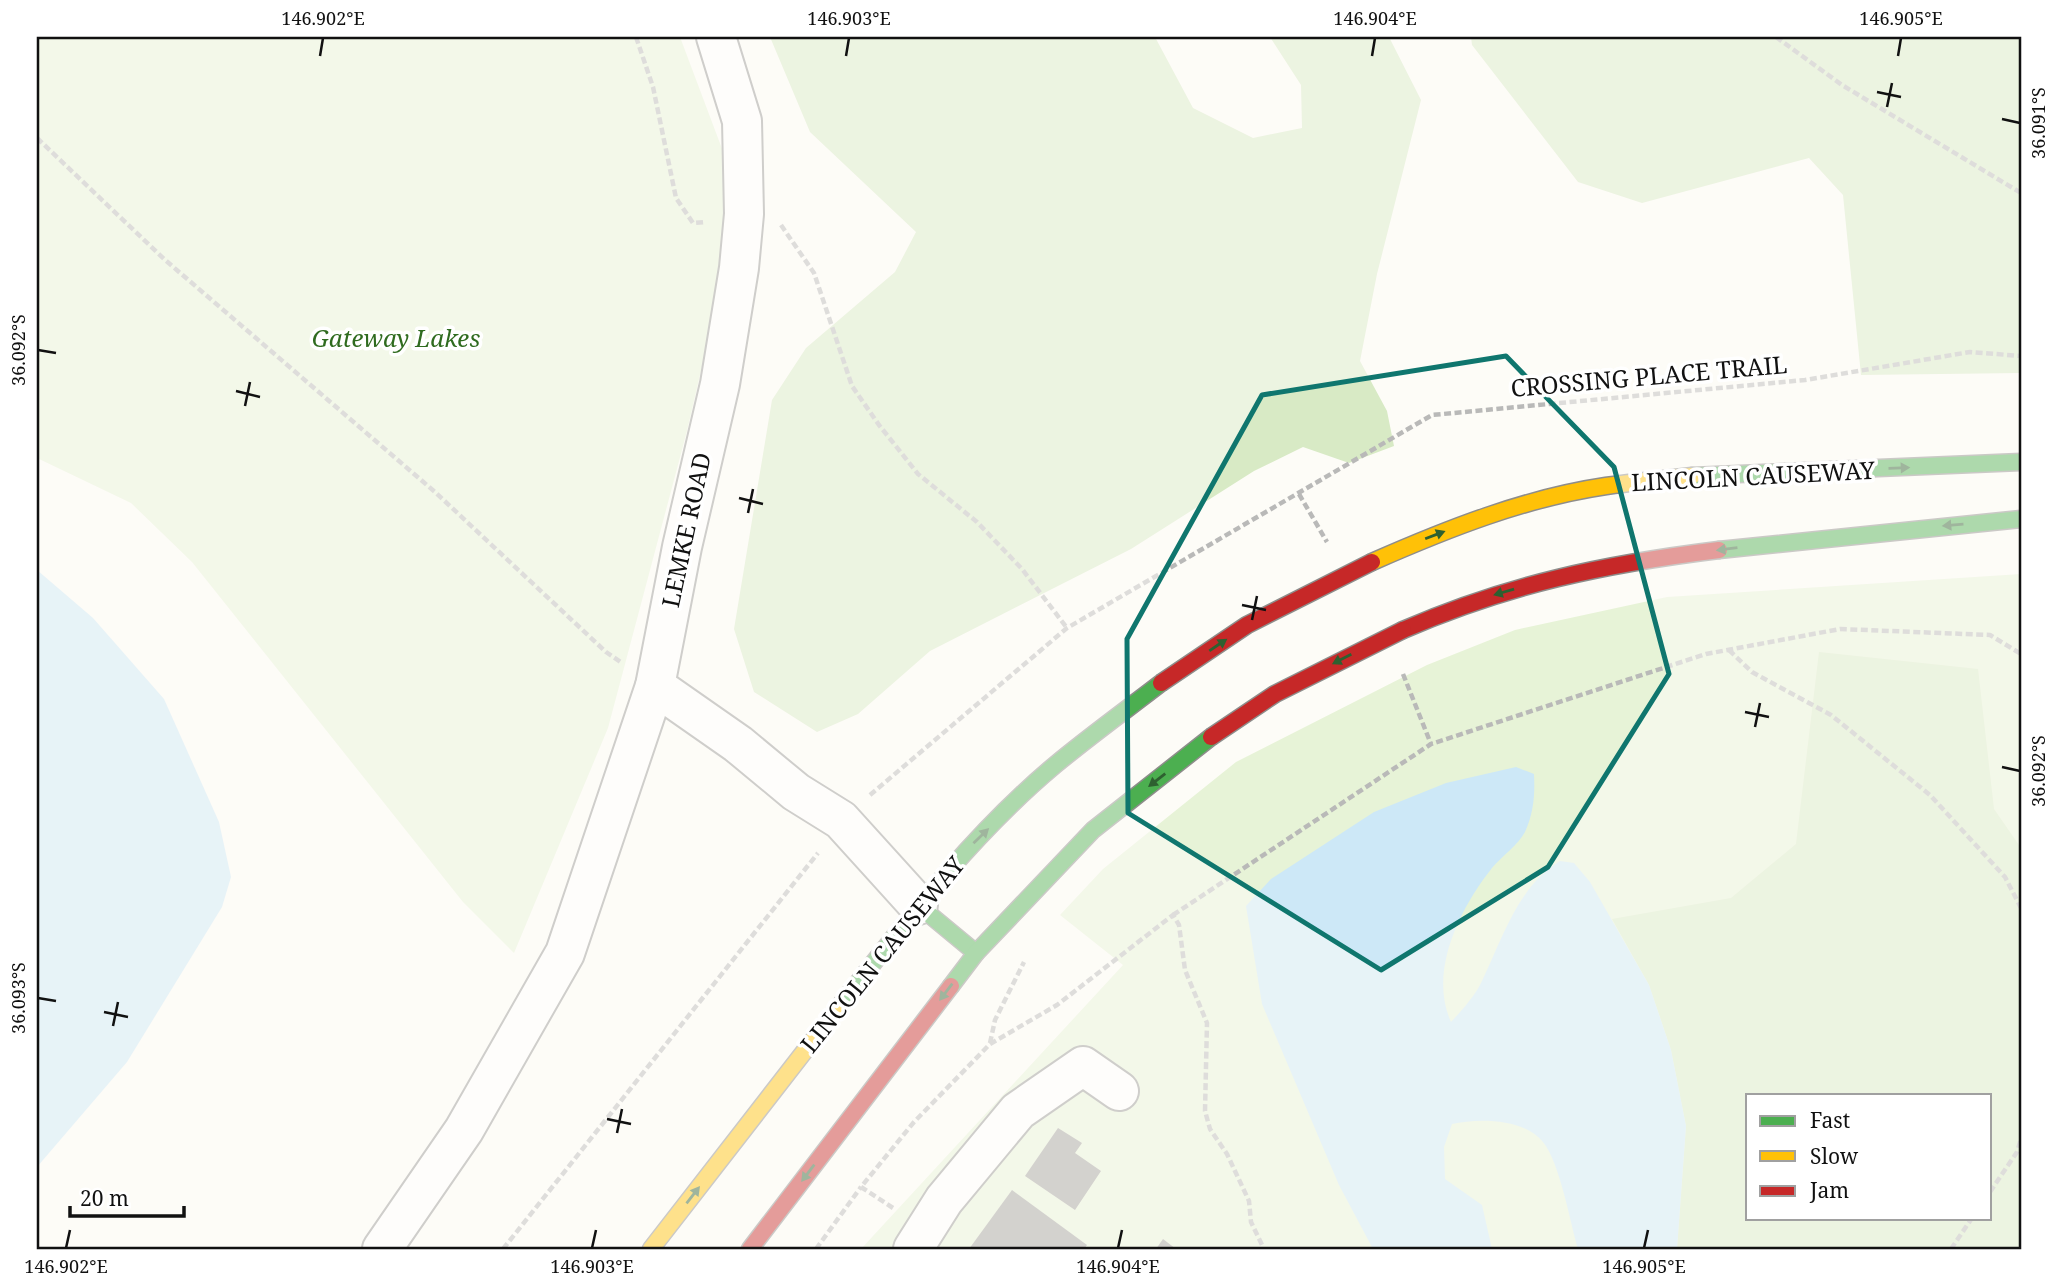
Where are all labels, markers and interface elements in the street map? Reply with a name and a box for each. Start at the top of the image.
text: 146.902°E [281,6,365,30]
text: 146.903°E [807,6,891,30]
text: 146.904°E [1333,6,1417,30]
text: 146.905°E [1859,6,1943,30]
text: 36.091°S [2026,87,2050,159]
text: 36.092°S [6,314,30,386]
park label: Gateway Lakes [312,321,480,354]
street label: CROSSING PLACE TRAIL [1509,347,1788,404]
street label: LEMKE ROAD [653,449,718,610]
street label: LINCOLN CAUSEWAY [1630,453,1876,498]
one-way arrow [1888,462,1910,474]
one-way arrow [1942,520,1964,531]
one-way arrow [1424,530,1445,541]
one-way arrow [1716,543,1738,554]
one-way arrow [1493,587,1514,597]
one-way arrow [1209,638,1227,652]
one-way arrow [1331,653,1351,665]
text: 36.092°S [2026,735,2050,807]
one-way arrow [1149,772,1167,787]
one-way arrow [972,828,989,845]
street label: LINCOLN CAUSEWAY [792,848,972,1059]
text: 36.093°S [6,962,30,1034]
one-way arrow [939,983,953,1001]
legend [1746,1094,1992,1220]
text: Fast [1810,1106,1850,1134]
text: Slow [1810,1142,1859,1170]
one-way arrow [801,1164,815,1183]
scale bar [70,1174,184,1218]
text: Jam [1809,1176,1849,1204]
text: 20 m [80,1184,129,1212]
one-way arrow [686,1187,701,1205]
text: 146.902°E [24,1254,108,1278]
text: 146.903°E [550,1254,634,1278]
text: 146.904°E [1076,1254,1160,1278]
text: 146.905°E [1602,1254,1686,1278]

